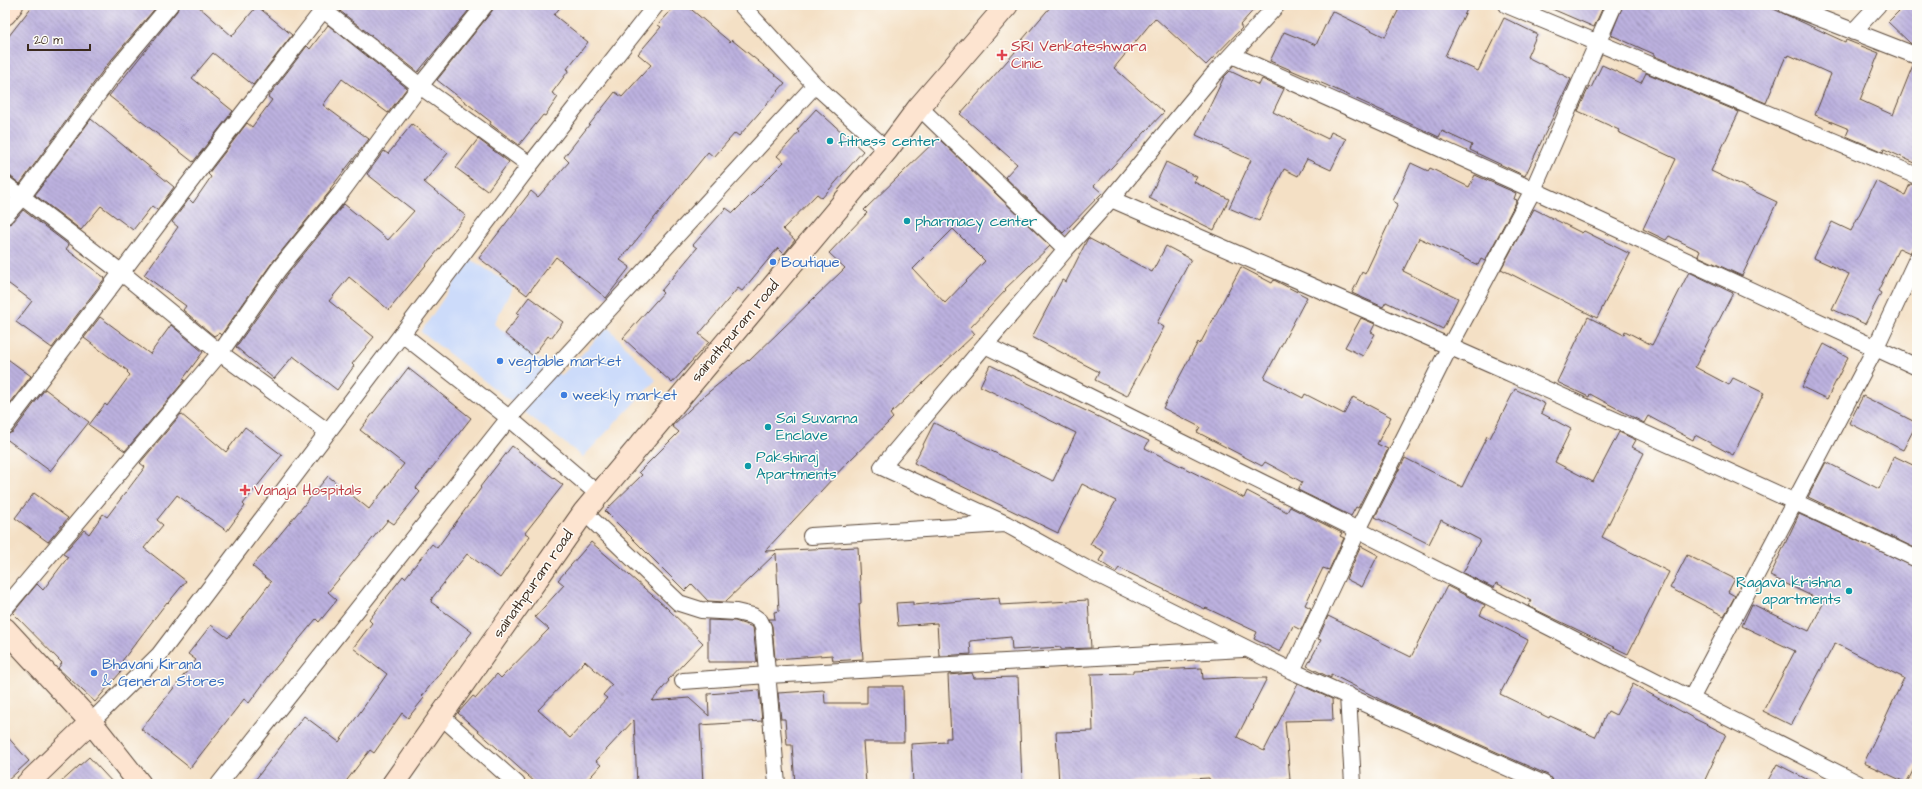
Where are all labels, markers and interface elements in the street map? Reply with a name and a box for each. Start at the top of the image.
scale bar [28,26,90,52]
text: 20 m [34,32,63,49]
place label: SRI Venkateshwara Cinic [1011,36,1147,74]
marker: SRI Venkateshwara Cinic [996,49,1008,61]
place label: fitness center [838,131,939,152]
marker: fitness center [825,136,835,146]
place label: pharmacy center [915,211,1037,233]
marker: pharmacy center [902,216,912,226]
place label: Boutique [781,252,840,273]
marker: Boutique [768,257,778,267]
street label: sainathpuram road [686,275,784,387]
place label: vegtable market [508,351,621,373]
marker: vegtable market [495,356,505,366]
place label: weekly market [572,385,677,407]
marker: weekly market [559,390,569,400]
place label: Sai Suvarna Enclave [776,408,858,446]
marker: Sai Suvarna Enclave [763,422,773,432]
place label: Pakshiraj Apartments [756,447,837,485]
marker: Pakshiraj Apartments [743,461,753,471]
place label: Vanaja Hospitals [254,480,362,501]
marker: Vanaja Hospitals [239,484,251,496]
street label: sainathpuram road [488,525,578,642]
place label: Ragava krishna apartments [1736,572,1841,610]
marker: Ragava krishna apartments [1844,586,1854,596]
place label: Bhavani Kirana & General Stores [102,654,225,692]
marker: Bhavani Kirana & General Stores [89,668,99,678]

